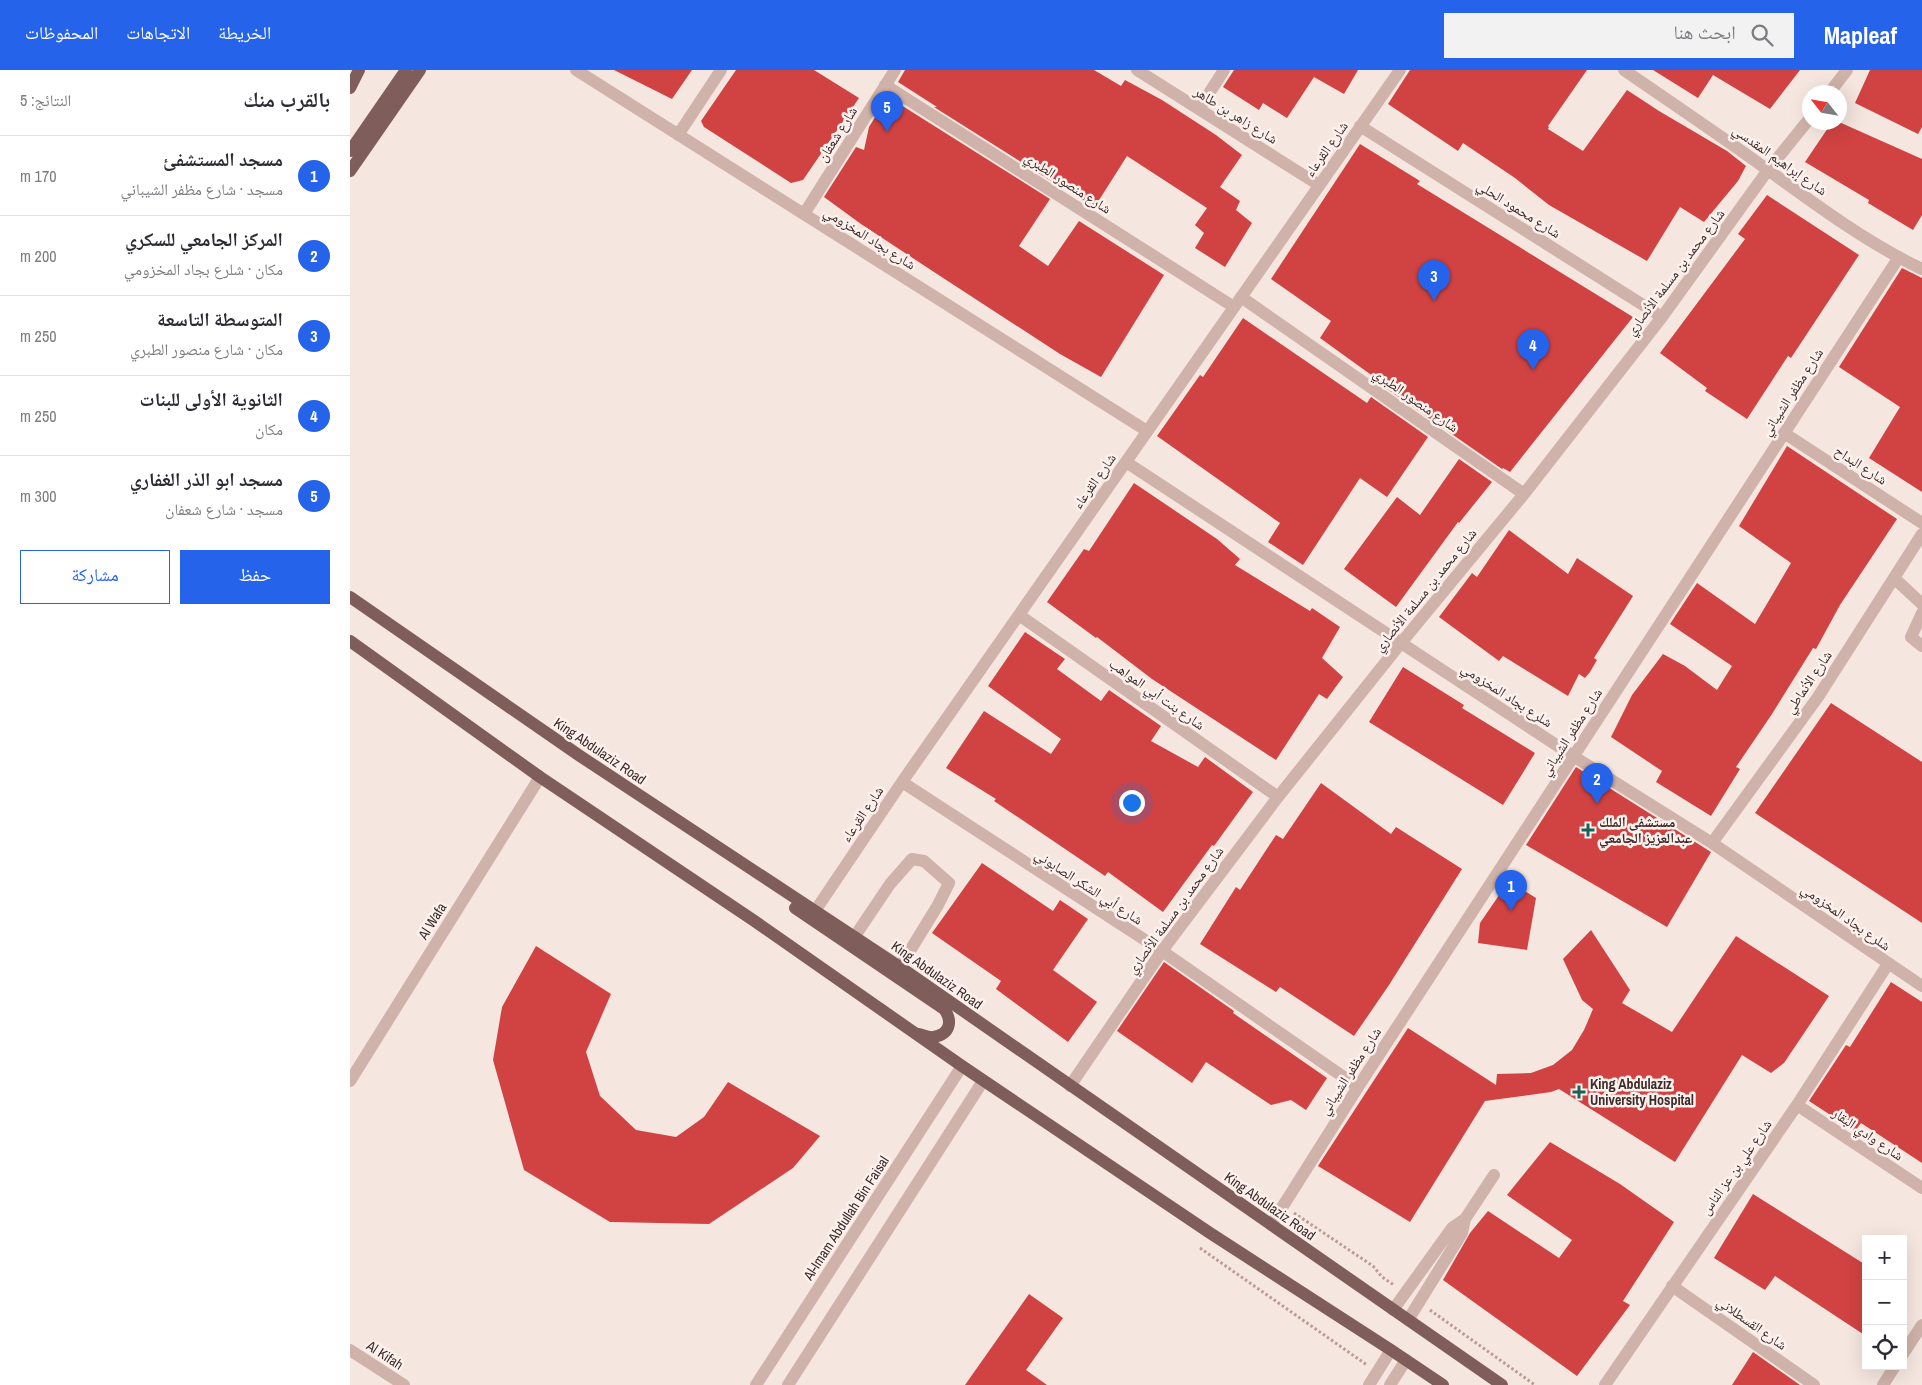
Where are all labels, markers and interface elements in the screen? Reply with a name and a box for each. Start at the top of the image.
search box [1444,13,1794,58]
text: ابحث هنا [1673,19,1736,45]
text: Mapleaf [1824,19,1897,51]
text: المحفوظات [25,20,98,45]
text: الاتجاهات [126,20,190,45]
text: الخريطة [218,20,271,45]
icon: search [1748,21,1776,49]
street label: شارع زاهر بن طاهر [1189,82,1281,149]
text: بالقرب منك [243,85,330,114]
north arrow [1802,85,1847,130]
text: النتائج: 5 [20,89,71,111]
pin: 5 [871,91,903,132]
street label: شارع شعفان [813,103,862,166]
street label: شارع القرعاء [1300,118,1353,181]
street label: شارع إبراهيم المقدسي [1728,121,1831,201]
text: مسجد المستشفئ [163,146,283,172]
street label: شارع منصور الطبري [1020,148,1115,220]
text: 170 m [20,165,56,187]
text: 1 [310,165,318,187]
street label: شارع محمود الحلي [1472,176,1564,244]
text: مسجد · شارع مظفر الشيباني [121,178,283,200]
street label: شارع بجاد المخزومي [819,203,919,276]
street label: شارع محمد بن مسلمة الأنصاري [1622,205,1730,340]
text: المركز الجامعي للسكري [125,226,283,252]
text: 200 m [20,245,56,267]
text: 2 [310,245,318,267]
text: مكان · شلرع بجاد المخزومي [124,258,283,280]
pin: 3 [1418,260,1450,301]
text: المتوسطة التاسعة [157,306,283,332]
text: 250 m [20,325,56,347]
text: 3 [310,325,318,347]
pin: 4 [1517,329,1549,370]
text: مكان · شارع منصور الطبري [130,338,283,360]
street label: شارع مظفر الشيباني [1757,345,1829,441]
street label: شارع منصور الطبري [1368,364,1462,438]
text: الثانوية الأولى للبنات [140,386,283,412]
text: 250 m [20,405,56,427]
text: 4 [310,405,318,427]
text: مكان [255,418,283,440]
street label: شارع البداح [1831,441,1891,489]
street label: شارع القرعاء [1068,450,1121,513]
text: مسجد ابو الذر الغفاري [130,466,283,492]
text: 300 m [20,485,56,507]
text: 5 [310,485,318,507]
text: مسجد · شارع شعفان [165,498,283,520]
street label: شارع محمد بن مسلمة الأنصاري [1370,525,1482,657]
button: مشاركة [20,550,170,604]
button: حفظ [180,550,330,604]
street label: شارع الأنماطي [1780,647,1838,718]
street label: شارع بنت أبي المواهب [1104,654,1208,736]
street label: شلرع بجاد المخزومي [1457,659,1556,733]
street label: شارع مظفر الشيباني [1536,685,1608,781]
street label: King Abdulaziz Road [551,714,649,788]
pin: 2 [1581,763,1613,804]
street label: شارع القرعاء [837,782,888,846]
your location [1119,790,1145,816]
place label: مستشفى الملك عبدالعزيز الجامعي [1599,813,1692,849]
marker: مستشفى الملك عبدالعزيز الجامعي [1581,823,1595,837]
street label: شارع محمد بن مسلمة الأنصاري [1123,843,1230,979]
street label: شارع أبي الشكر الصابوني [1030,845,1146,931]
pin: 1 [1495,870,1527,911]
street label: شلرع بجاد المخزومي [1796,879,1894,957]
street label: Al Wafa [413,899,450,943]
street label: King Abdulaziz Road [888,937,986,1013]
street label: شارع مظفر الشيباني [1315,1024,1387,1120]
place label: King Abdulaziz University Hospital [1590,1075,1694,1109]
marker: King Abdulaziz University Hospital [1572,1085,1586,1099]
street label: شارع وادي البقار [1827,1103,1907,1167]
street label: شارع علي بن عز الناس [1696,1116,1778,1220]
street label: Al-Imam Abdullah Bin Faisal [799,1153,893,1284]
street label: King Abdulaziz Road [1221,1168,1319,1244]
map controls [1862,1235,1907,1370]
button: + [1862,1235,1907,1280]
button: − [1862,1280,1907,1325]
street label: شارع القسطلاني [1712,1292,1791,1356]
button: locate [1862,1325,1907,1370]
street label: Al Kifah [362,1336,407,1374]

